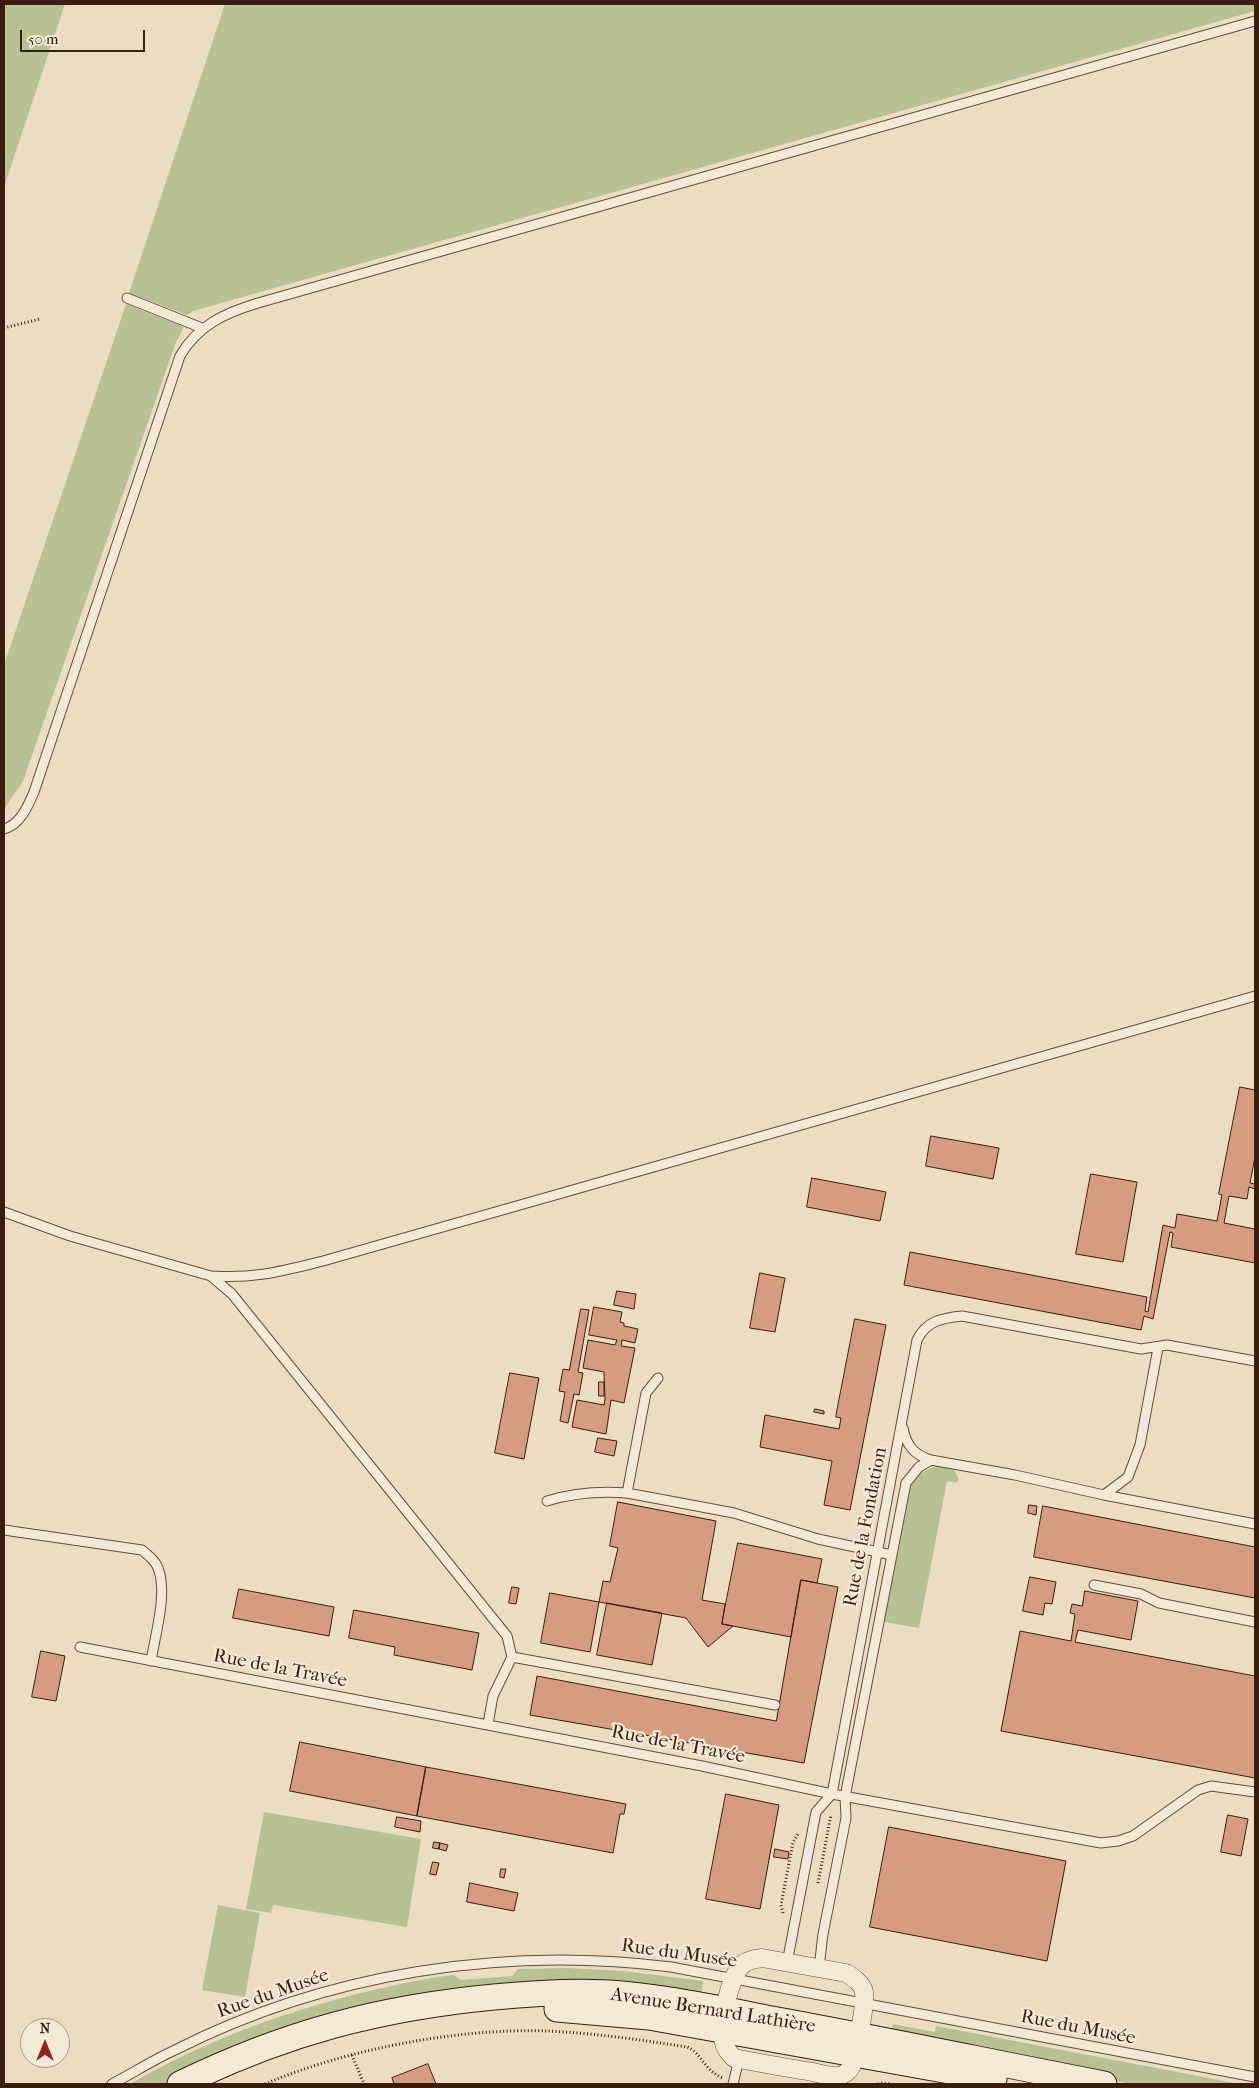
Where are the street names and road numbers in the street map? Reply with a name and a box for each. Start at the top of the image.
street label: Rue de la Fondation [839,1445,893,1609]
street label: Rue de la Travée [211,1645,349,1693]
street label: Rue de la Travée [609,1721,747,1769]
street label: Rue du Musée [620,1935,738,1973]
street label: Rue du Musée [214,1964,332,2024]
street label: Avenue Bernard Lathière [609,1984,817,2038]
street label: Rue du Musée [1019,2006,1137,2050]

